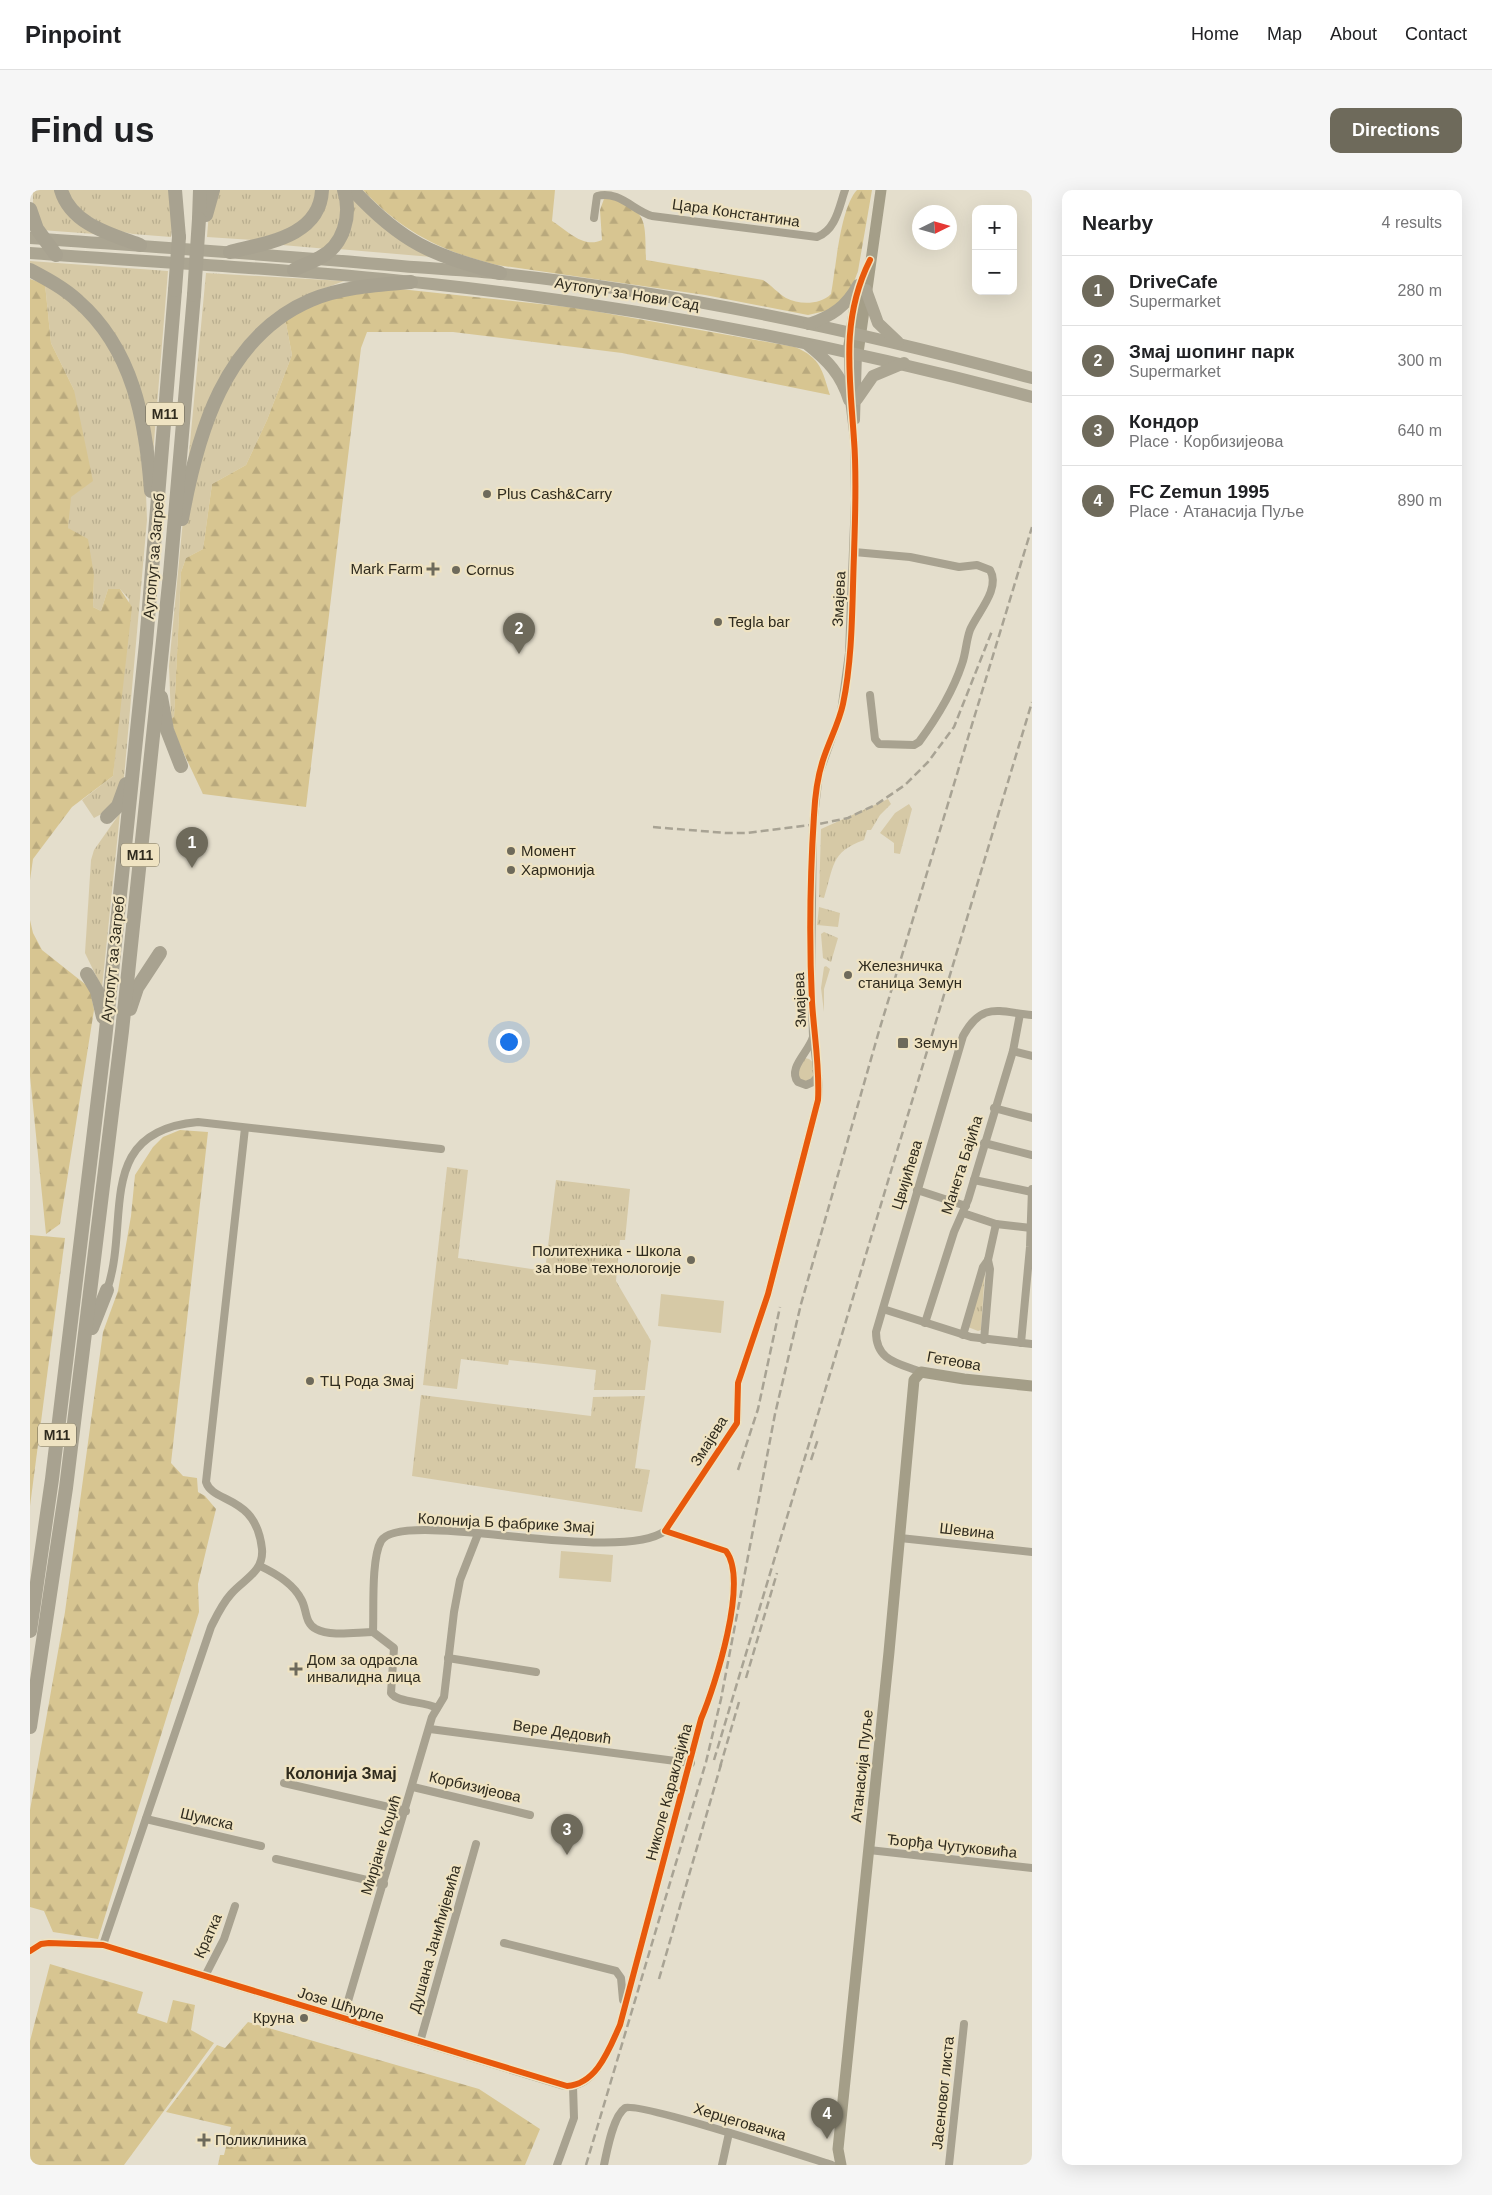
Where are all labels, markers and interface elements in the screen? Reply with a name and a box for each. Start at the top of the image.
text: Pinpoint [25,21,121,48]
text: Home [1191,24,1239,44]
text: Map [1267,24,1302,44]
text: About [1330,24,1377,44]
text: Contact [1405,24,1467,44]
button: Directions [1330,108,1462,153]
text: Find us [30,110,154,149]
street label: Цара Константина [671,195,802,230]
north arrow [912,205,957,250]
map controls [972,205,1017,295]
button: + [972,205,1017,250]
text: Nearby [1082,211,1153,234]
text: 4 results [1382,214,1442,231]
button: − [972,250,1017,295]
text: DriveCafe [1129,271,1218,292]
street label: Аутопут за Нови Сад [554,274,701,313]
text: 1 [1094,282,1102,299]
text: 280 m [1398,282,1442,299]
text: Supermarket [1129,293,1221,310]
text: Змај шопинг парк [1129,341,1294,362]
text: 2 [1094,352,1102,369]
text: 300 m [1398,352,1442,369]
text: Supermarket [1129,363,1221,380]
road number: M11 [146,402,184,425]
text: Кондор [1129,411,1199,432]
text: 3 [1094,422,1102,439]
text: 640 m [1398,422,1442,439]
text: Place · Корбизијеова [1129,433,1283,450]
text: FC Zemun 1995 [1129,481,1269,502]
place label: Plus Cash&Carry [497,485,613,502]
marker: Plus Cash&Carry [481,488,493,500]
street label: Аутопут за Загреб [140,492,167,620]
text: 4 [1094,492,1102,509]
text: 890 m [1398,492,1442,509]
text: Place · Атанасија Пуље [1129,503,1304,520]
place label: Mark Farm [351,560,423,577]
place label: Cornus [466,561,514,578]
marker: Mark Farm [427,563,439,575]
marker: Cornus [450,564,462,576]
street label: Змајева [829,570,848,627]
pin: 2 [503,613,535,654]
place label: Tegla bar [728,613,790,630]
marker: Tegla bar [712,616,724,628]
pin: 1 [176,827,208,868]
place label: Момент [521,842,576,859]
road number: M11 [121,844,159,866]
marker: Момент [505,845,517,857]
place label: Хармонија [521,861,595,878]
marker: Хармонија [505,864,517,876]
street label: Аутопут за Загреб [97,895,128,1023]
place label: Железничка станица Земун [858,957,962,991]
marker: Железничка станица Земун [842,969,854,981]
street label: Змајева [790,971,809,1028]
your location [496,1029,522,1055]
place label: Земун [914,1034,958,1051]
marker: Земун [896,1036,910,1050]
street label: Манета Бајића [938,1113,986,1216]
street label: Цвијићева [888,1137,925,1212]
place label: Политехника - Школа за нове технологоије [532,1242,682,1276]
marker: Политехника - Школа за нове технологоије [685,1254,697,1266]
street label: Гетеова [926,1347,983,1374]
place label: ТЦ Рода Змај [320,1372,414,1389]
marker: ТЦ Рода Змај [304,1375,316,1387]
street label: Змајева [687,1412,731,1469]
road number: M11 [38,1424,76,1446]
street label: Колонија Б фабрике Змај [417,1509,595,1536]
street label: Шевина [939,1519,996,1542]
place label: Дом за одрасла инвалидна лица [307,1651,421,1685]
marker: Дом за одрасла инвалидна лица [289,1662,303,1676]
street label: Атанасија Пуље [847,1709,876,1823]
street label: Вере Дедовић [512,1716,612,1747]
street label: Николе Караклајића [642,1721,695,1862]
district label: Колонија Змај [285,1765,397,1782]
street label: Корбизијеова [427,1768,523,1805]
street label: Мирјане Коџић [357,1793,404,1897]
street label: Шумска [179,1804,236,1833]
pin: 3 [551,1814,583,1855]
street label: Ђорђа Чутуковића [886,1830,1019,1861]
street label: Душана Јанићијевића [405,1862,464,2015]
street label: Кратка [190,1910,225,1961]
street label: Јозе Шћурле [296,1983,386,2026]
place label: Круна [253,2009,295,2026]
marker: Круна [298,2012,310,2024]
street label: Јасеновог листа [928,2035,957,2150]
pin: 4 [811,2098,843,2139]
street label: Херцеговачка [692,2099,789,2144]
place label: Поликлиника [215,2131,307,2148]
marker: Поликлиника [197,2133,211,2147]

